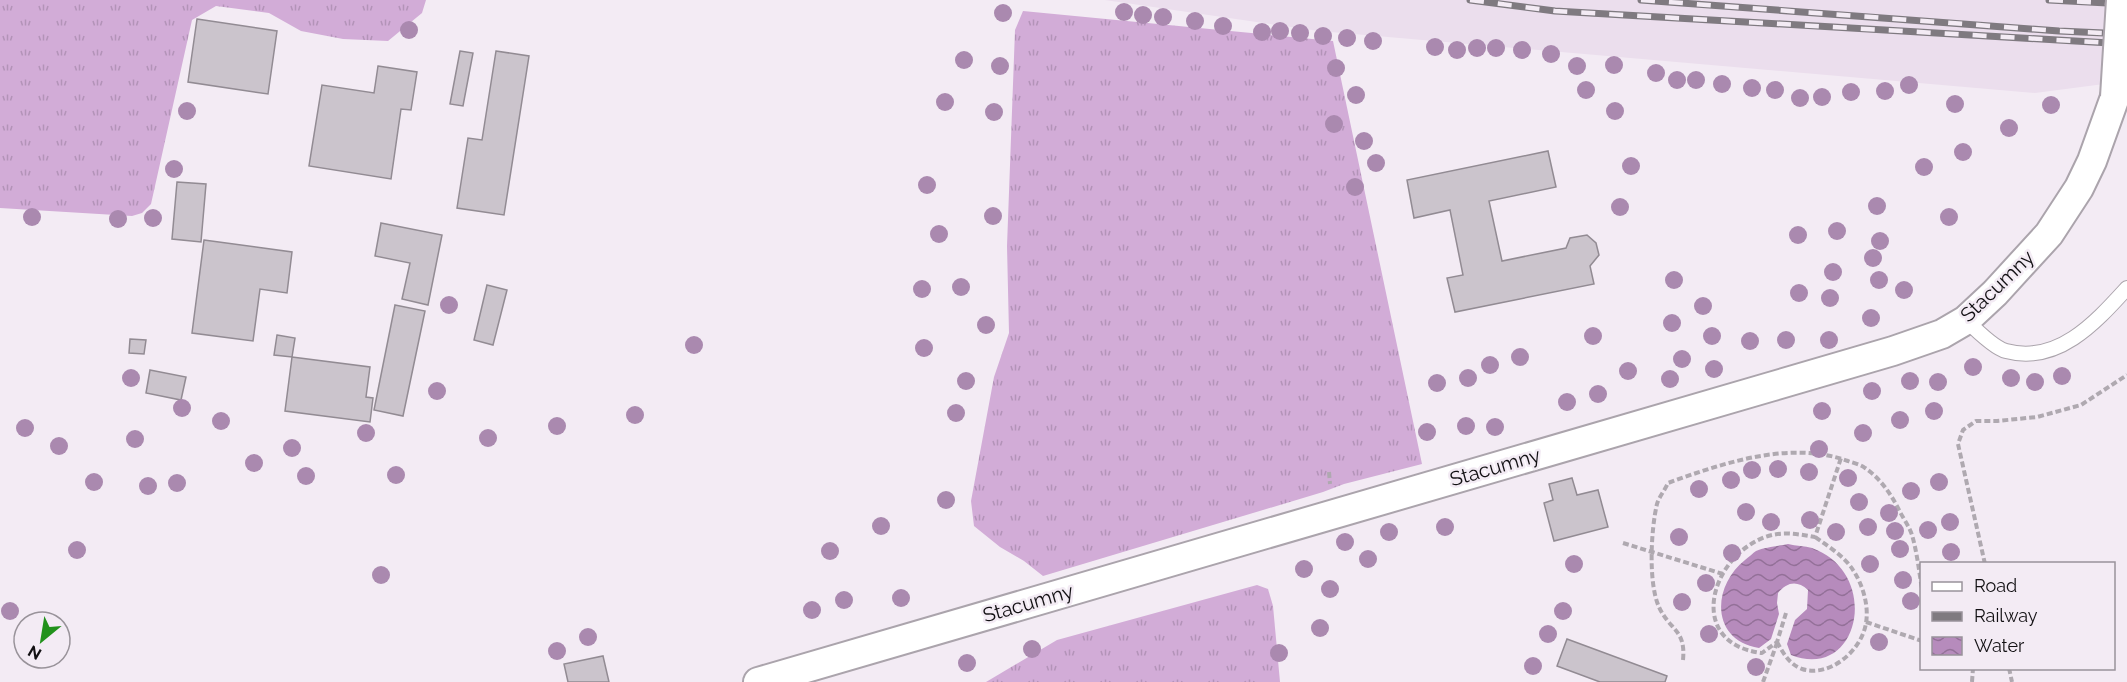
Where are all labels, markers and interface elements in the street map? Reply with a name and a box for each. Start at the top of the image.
street label: Stacumny [1955,245,2039,327]
street label: Stacumny [1447,443,1543,491]
legend [1920,562,2115,670]
text: Road [1974,575,2017,596]
street label: Stacumny [980,579,1076,627]
text: Railway [1974,605,2038,626]
north arrow [12,610,72,670]
text: Water [1974,635,2025,656]
text: N [25,641,45,664]

